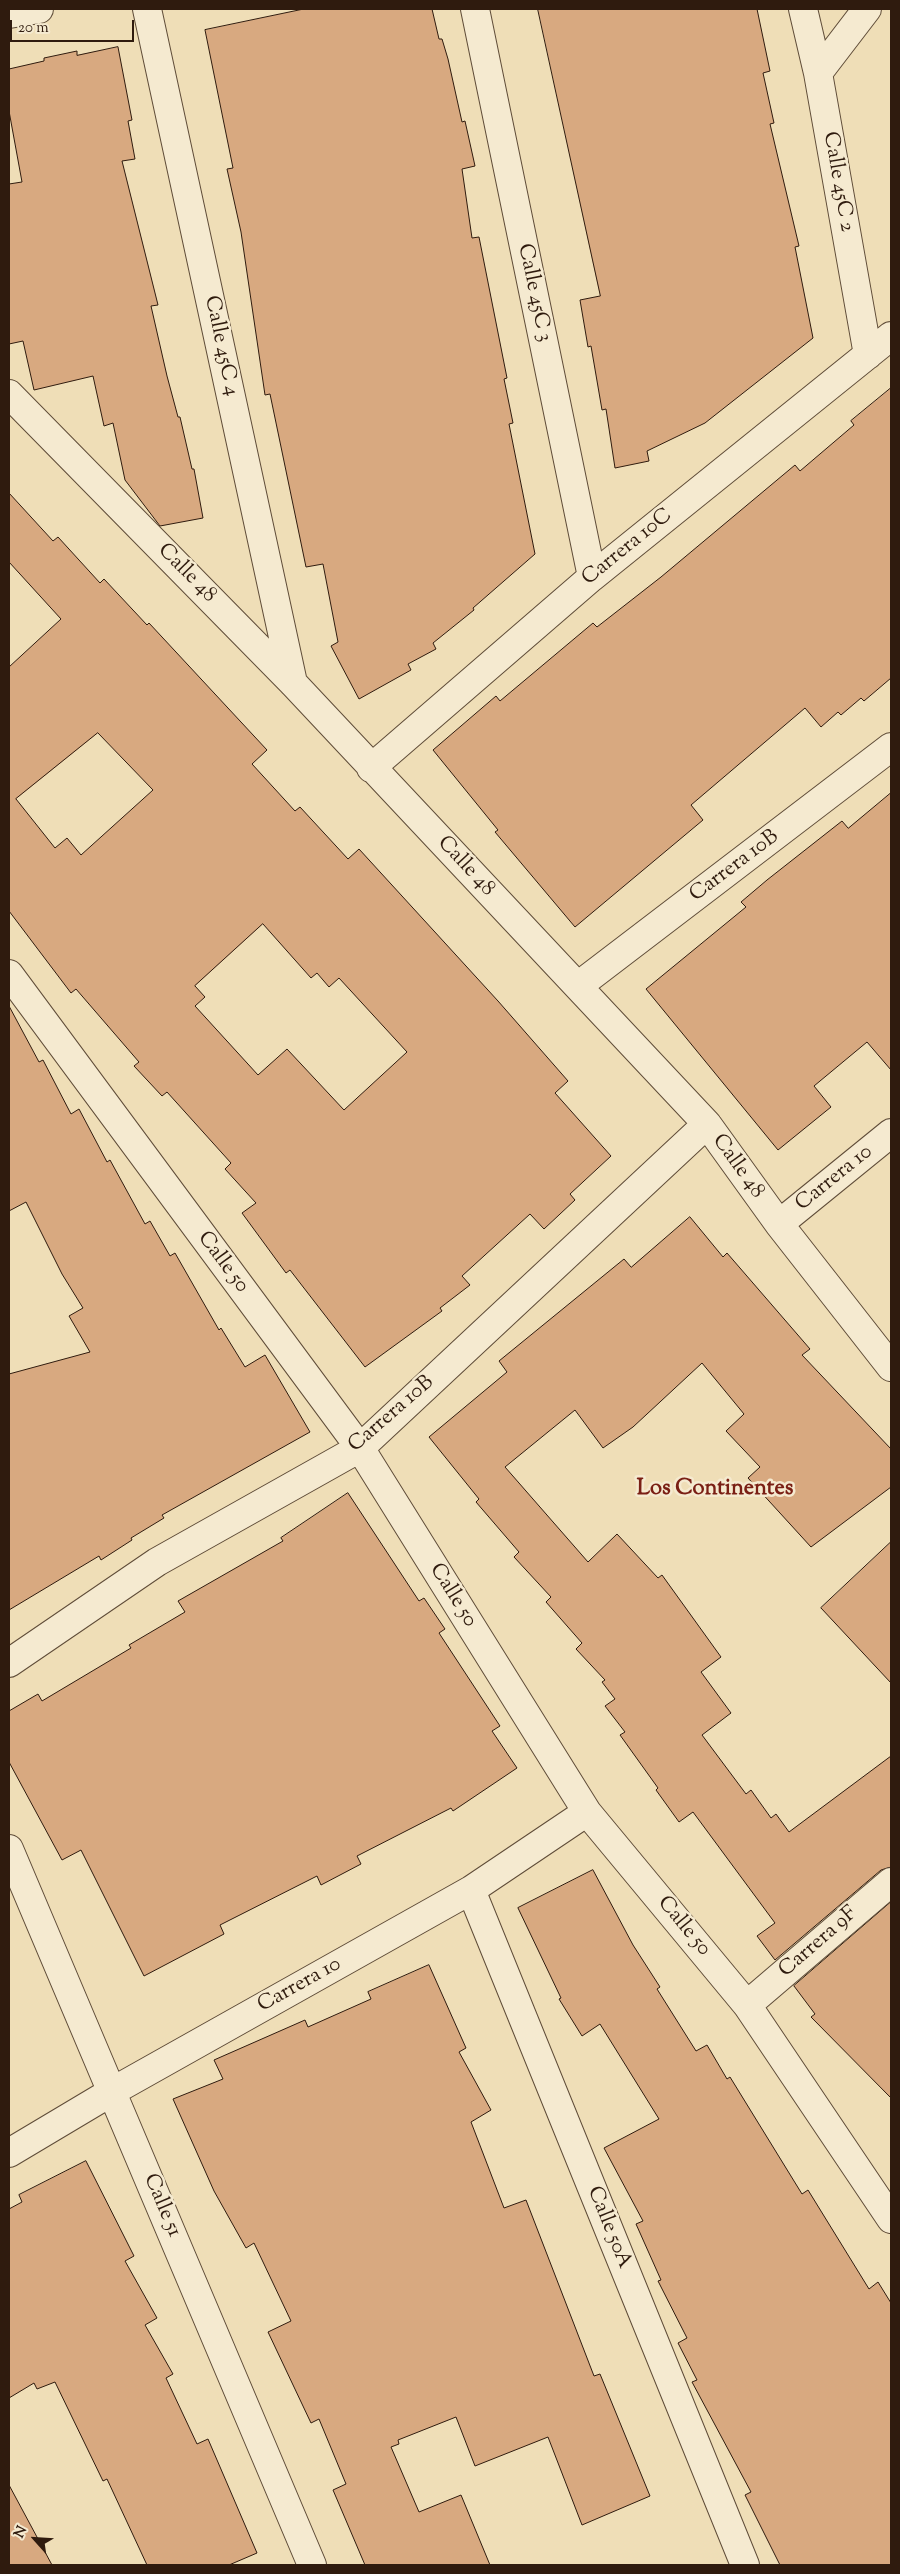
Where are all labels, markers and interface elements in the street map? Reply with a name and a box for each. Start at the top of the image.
scale bar [12,10,136,42]
text: 20 m [18,18,49,39]
street label: Calle 45C 2 [816,130,858,234]
street label: Calle 45C 3 [510,242,556,344]
street label: Calle 45C 4 [197,294,243,398]
street label: Carrera 10C [578,504,678,592]
street label: Calle 48 [151,539,221,609]
street label: Carrera 10B [686,825,784,909]
street label: Calle 48 [431,832,499,902]
street label: Calle 48 [705,1130,769,1204]
street label: Carrera 10 [791,1140,879,1218]
street label: Calle 50 [191,1227,253,1299]
street label: Carrera 10B [344,1371,440,1459]
district label: Los Continentes [637,1477,793,1503]
street label: Calle 50 [423,1559,481,1633]
street label: Calle 50 [651,1892,715,1962]
street label: Carrera 9F [775,1902,863,1984]
street label: Carrera 10 [254,1953,346,2019]
street label: Calle 51 [136,2171,186,2241]
street label: Calle 50A [580,2183,636,2273]
north arrow [10,2514,60,2564]
text: N [10,2523,33,2542]

